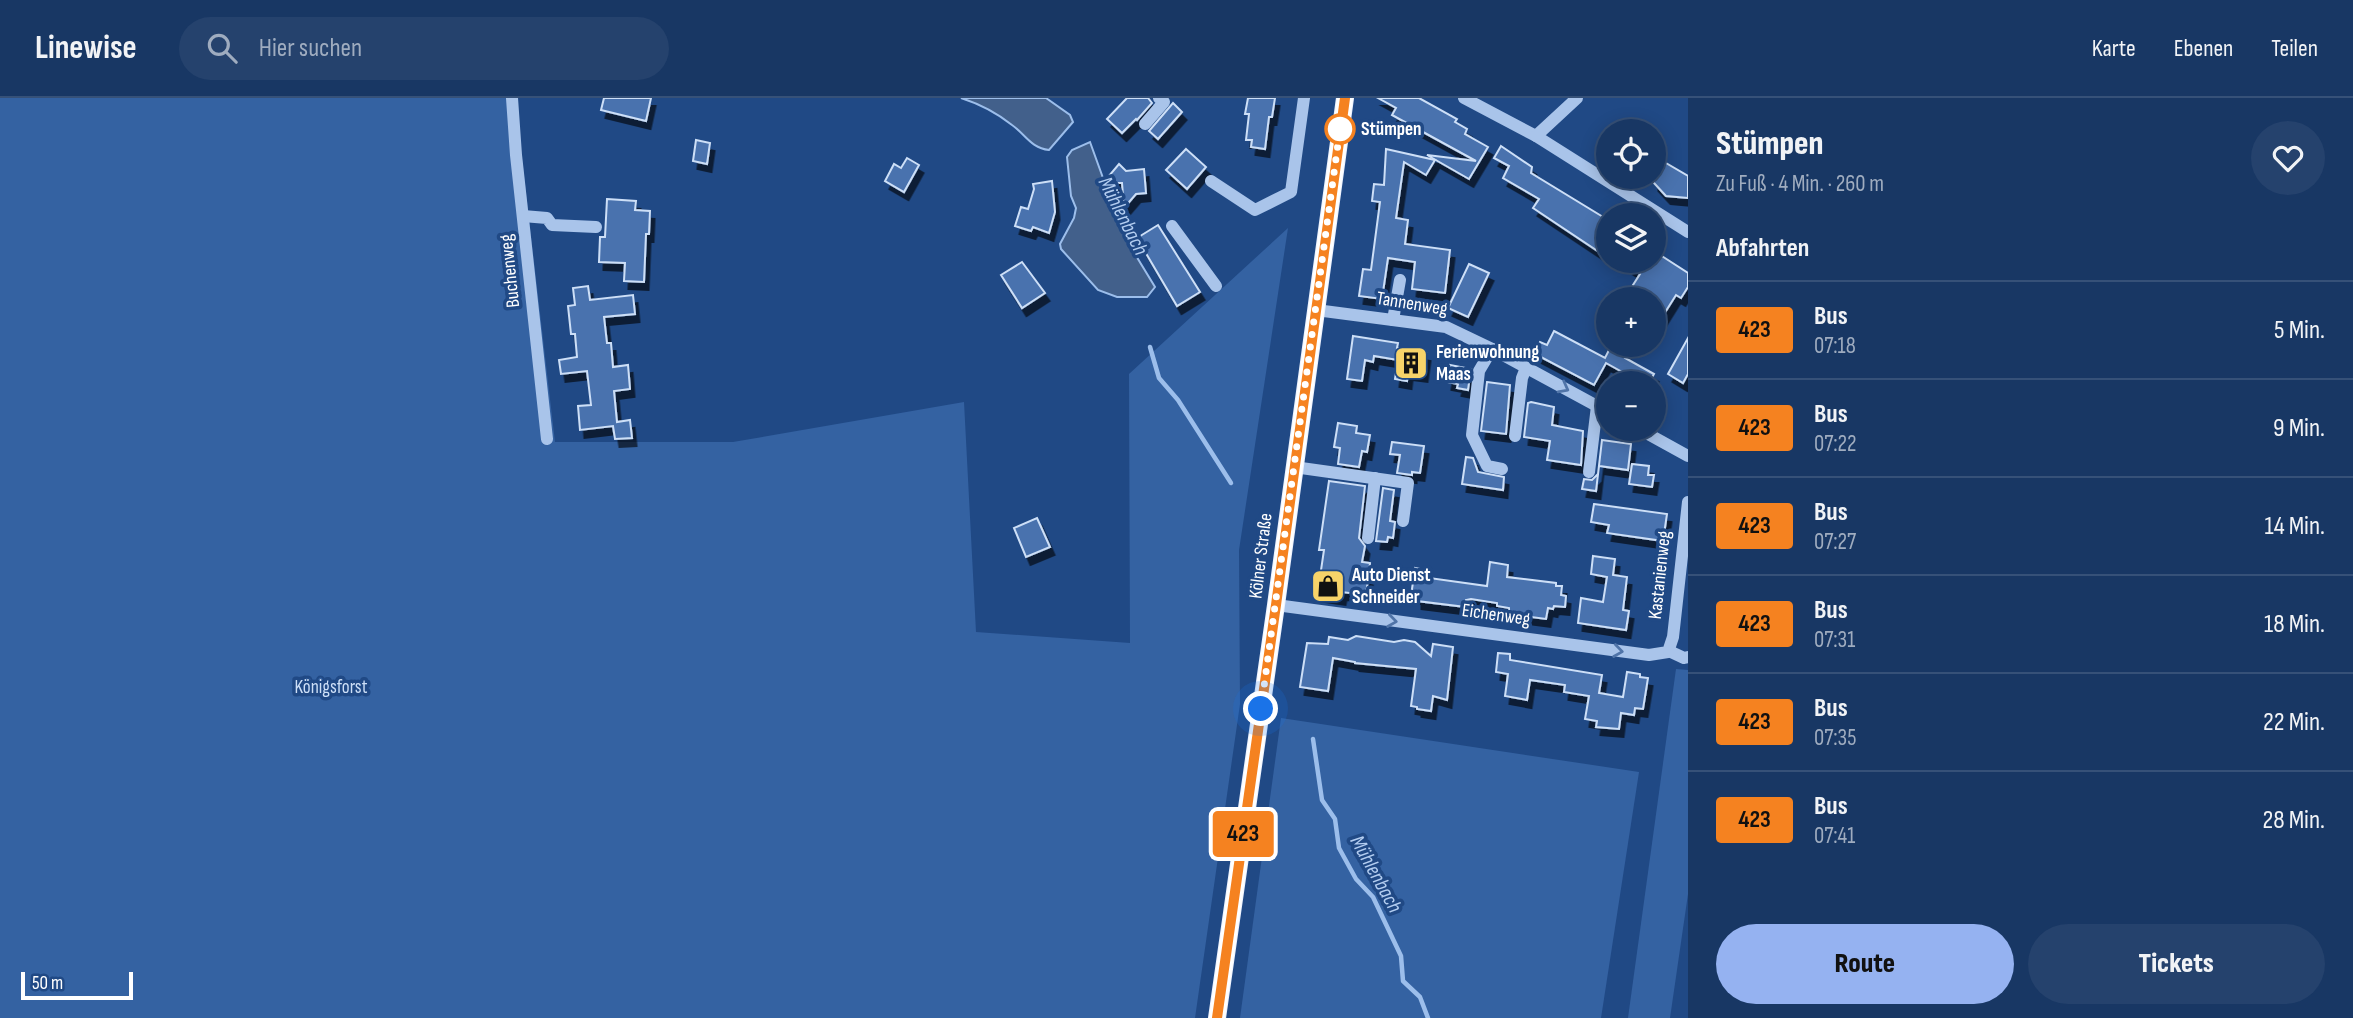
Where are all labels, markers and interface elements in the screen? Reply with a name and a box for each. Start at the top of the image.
search box [179,17,669,80]
text: Linewise [35,28,137,68]
icon: search [203,29,241,67]
text: Hier suchen [259,33,362,64]
text: Karte [2092,34,2136,63]
text: Ebenen [2174,34,2233,63]
text: Teilen [2271,34,2318,63]
marker: Stümpen [1325,114,1355,144]
place label: Stümpen [1361,118,1422,141]
map controls [1596,119,1666,441]
button: locate [1596,119,1666,189]
button: heart [2251,121,2325,195]
text: Stümpen [1716,124,1823,164]
text: Zu Fuß · 4 Min. · 260 m [1716,170,1884,198]
water label: Mühlenbach [1093,173,1153,259]
button: layers [1596,203,1666,273]
street label: Buchenweg [495,233,525,309]
text: Abfahrten [1716,233,1809,264]
street label: Tannenweg [1375,287,1450,321]
button: + [1596,287,1666,357]
text: Bus [1814,301,1848,332]
text: 423 [1738,315,1771,344]
text: 5 Min. [2274,315,2325,346]
text: 07:18 [1814,332,1856,360]
place label: Ferienwohnung Maas [1436,341,1539,386]
building icon: Ferienwohnung Maas [1392,344,1430,382]
button: − [1596,371,1666,441]
one-way arrow [1556,380,1569,394]
text: Bus [1814,399,1848,430]
text: 423 [1738,413,1771,442]
text: 9 Min. [2273,413,2325,444]
text: 07:22 [1814,430,1857,458]
text: Bus [1814,497,1848,528]
text: 423 [1738,511,1771,540]
text: 14 Min. [2265,511,2325,542]
street label: Kölner Straße [1244,512,1278,600]
text: 07:27 [1814,528,1856,556]
street label: Kastanienweg [1644,529,1676,620]
place label: Auto Dienst Schneider [1351,564,1431,609]
shop icon: Auto Dienst Schneider [1309,567,1347,605]
text: Bus [1814,595,1848,626]
street label: Eichenweg [1460,599,1532,631]
text: 423 [1738,609,1771,638]
text: 18 Min. [2264,609,2325,640]
one-way arrow [1387,613,1398,628]
text: 07:31 [1814,626,1855,654]
one-way arrow [1612,644,1624,659]
park label: Königsforst [295,676,368,699]
your location [1243,691,1278,726]
text: Bus [1814,693,1848,724]
text: 423 [1738,707,1771,736]
text: 22 Min. [2263,707,2325,738]
text: 07:35 [1814,724,1856,752]
text: Bus [1814,791,1848,822]
text: 423 [1738,805,1771,834]
text: 28 Min. [2262,805,2325,836]
line badge: 423 [1203,811,1283,857]
text: 423 [1227,819,1259,848]
text: 07:41 [1814,822,1855,850]
water label: Mühlenbach [1345,831,1408,917]
button: Route [1716,924,2014,1004]
button: Tickets [2028,924,2325,1004]
scale bar [21,969,133,1001]
text: 50 m [32,972,63,995]

